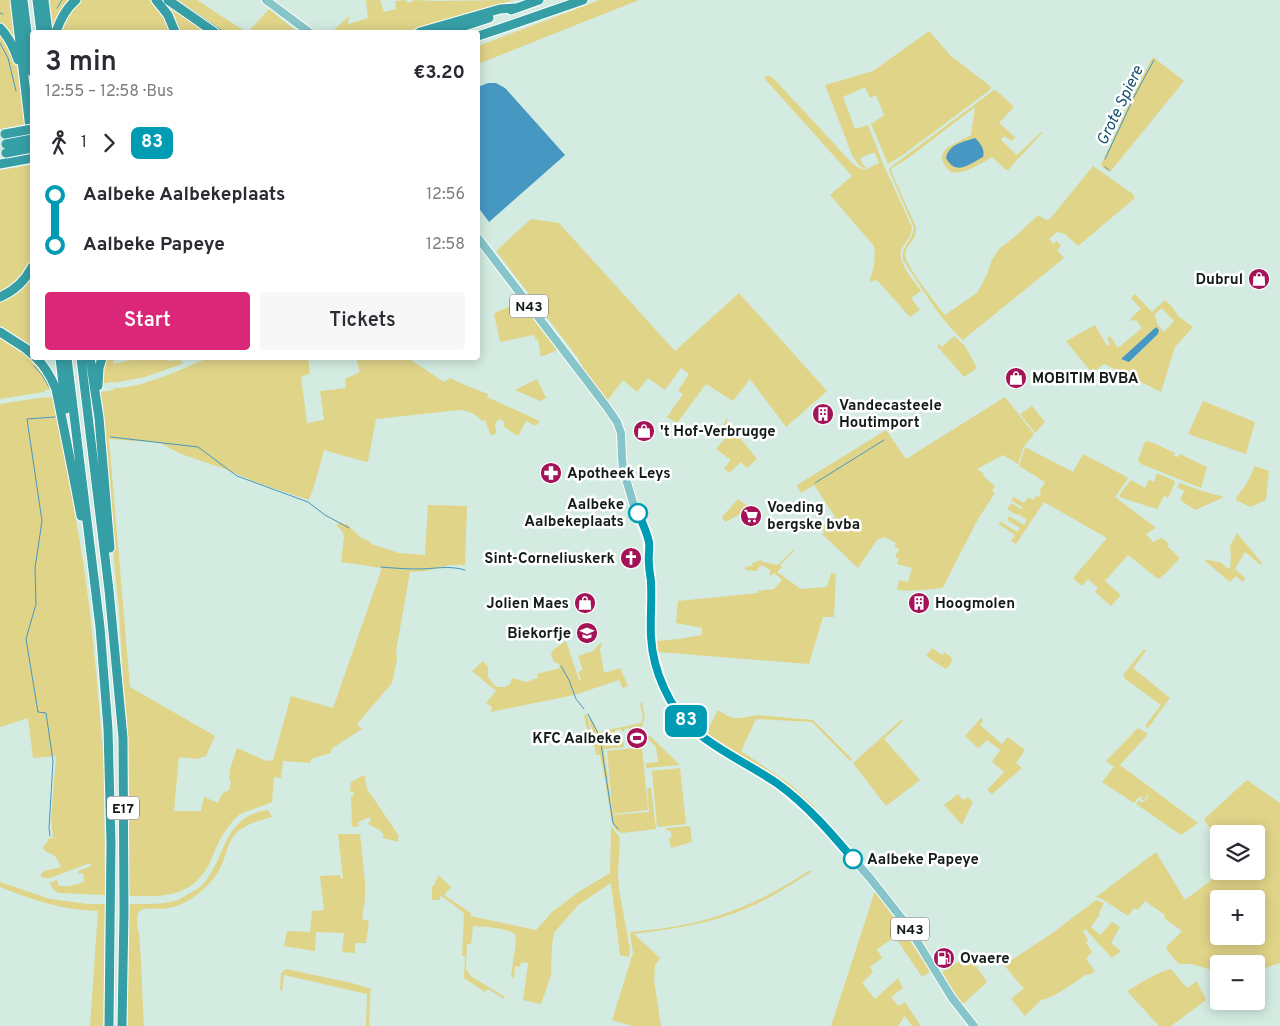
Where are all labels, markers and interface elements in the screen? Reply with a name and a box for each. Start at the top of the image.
text: 3 min [45,45,117,81]
text: €3.20 [413,61,465,85]
water label: Grote Spiere [1093,62,1149,149]
text: 12:55 – 12:58 · Bus [45,82,174,102]
icon: walk [45,129,73,157]
icon: forward [95,129,123,157]
text: 83 [141,131,163,154]
text: 1 [81,133,87,153]
text: Aalbeke Aalbekeplaats [83,183,285,207]
text: 12:56 [426,185,465,205]
text: Aalbeke Papeye [83,233,225,257]
text: 12:58 [426,235,465,255]
shop icon: Dubrul [1247,267,1271,291]
place label: Dubrul [1195,271,1243,290]
button: Start [45,292,250,350]
button: Tickets [260,292,465,350]
road number: N43 [510,294,548,318]
shop icon: MOBITIM BVBA [1004,366,1028,390]
place label: MOBITIM BVBA [1032,370,1139,389]
place label: Vandecasteele Houtimport [839,397,942,433]
building icon: Vandecasteele Houtimport [811,402,835,426]
shop icon: 't Hof-Verbrugge [632,419,656,443]
place label: 't Hof-Verbrugge [660,423,776,442]
pharmacy icon: Apotheek Leys [539,461,563,485]
place label: Apotheek Leys [567,465,671,484]
place label: Aalbeke Aalbekeplaats [524,496,624,532]
place label: Voeding bergske bvba [767,499,860,535]
marker: Aalbeke Aalbekeplaats [628,503,648,523]
supermarket icon: Voeding bergske bvba [739,504,763,528]
church icon: Sint-Corneliuskerk [619,546,643,570]
place label: Sint-Corneliuskerk [484,550,615,569]
shop icon: Jolien Maes [573,591,597,615]
building icon: Hoogmolen [907,591,931,615]
place label: Jolien Maes [486,595,569,614]
place label: Hoogmolen [935,595,1015,614]
school or university icon: Biekorfje [575,621,599,645]
place label: Biekorfje [507,625,571,644]
line badge: 83 [664,705,708,737]
text: 83 [675,709,697,732]
sports icon: KFC Aalbeke [625,726,649,750]
place label: KFC Aalbeke [532,730,621,749]
road number: E17 [107,796,139,820]
map controls [1210,825,1265,1010]
button: layers [1210,825,1265,880]
marker: Aalbeke Papeye [843,849,863,869]
place label: Aalbeke Papeye [867,851,979,870]
button: + [1210,890,1265,945]
road number: N43 [891,918,929,941]
fuel station icon: Ovaere [932,946,956,970]
place label: Ovaere [960,950,1010,969]
button: − [1210,955,1265,1010]

